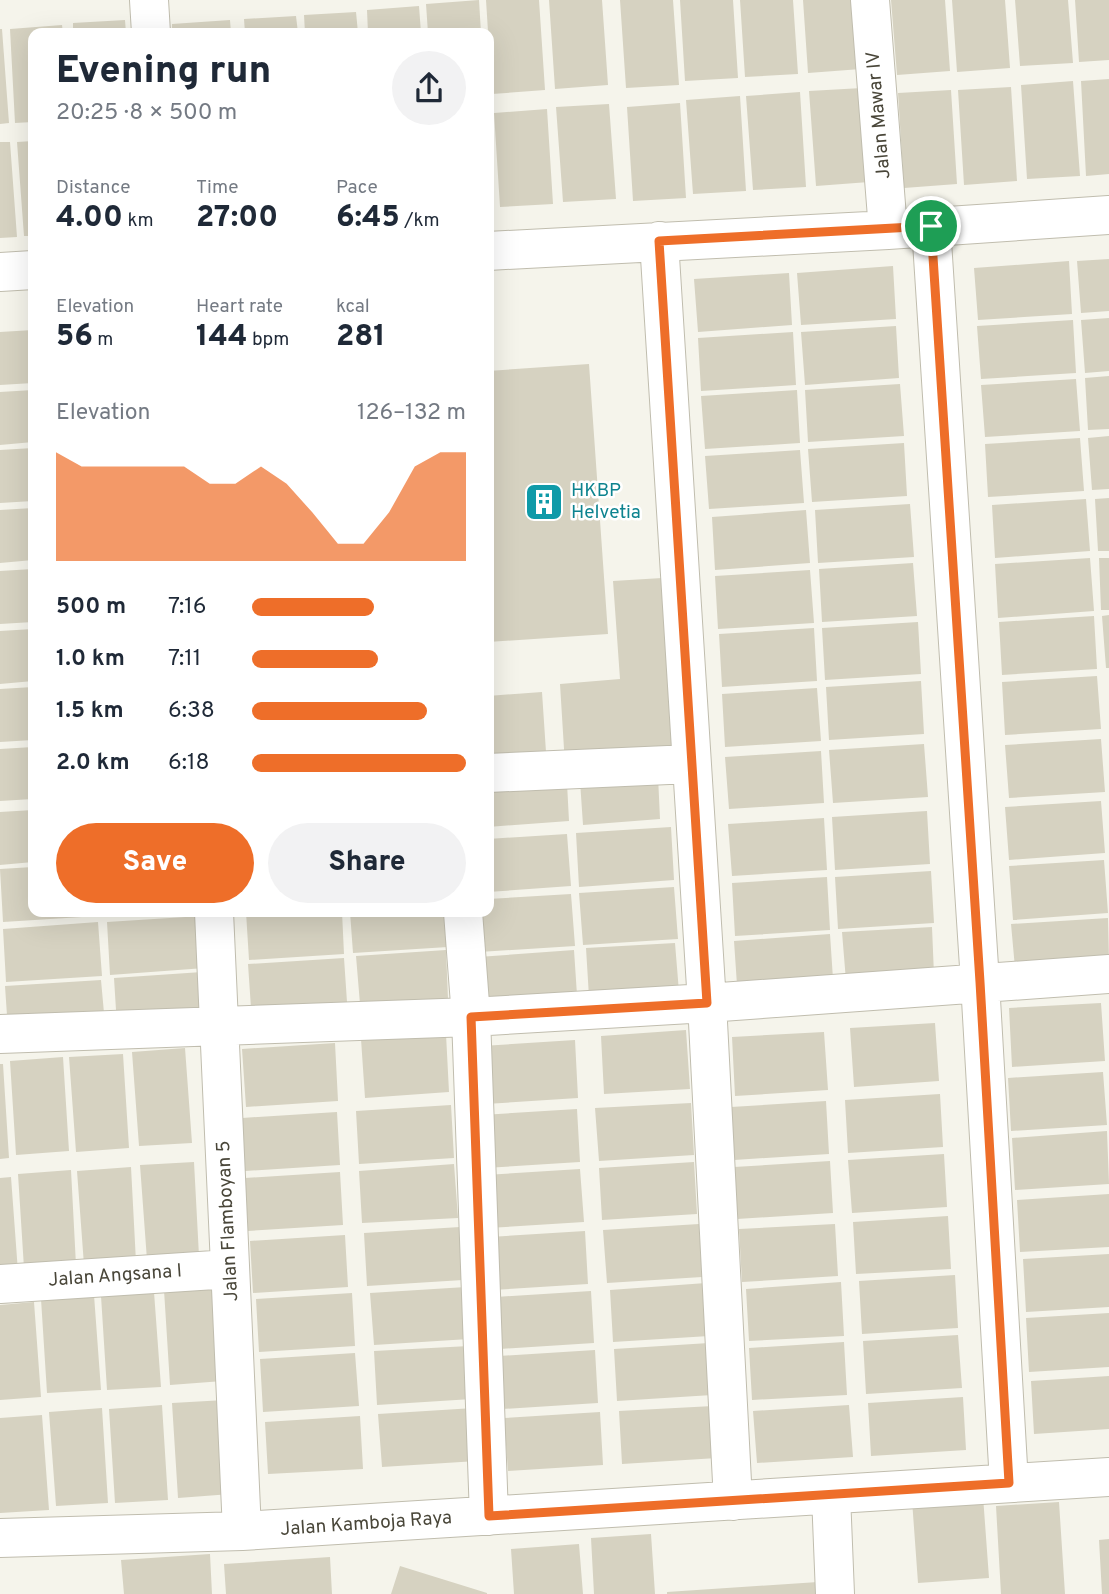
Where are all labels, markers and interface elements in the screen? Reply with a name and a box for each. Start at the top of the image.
text: Evening run [56,48,271,97]
street label: Jalan Mawar IV [861,50,897,180]
button: share [392,51,466,125]
text: 20:25 · 8 × 500 m [56,99,237,128]
text: Distance [56,176,131,200]
text: Time [196,176,239,200]
text: Pace [336,176,378,200]
pin [901,196,961,256]
text: 4.00 [56,200,123,237]
text: 27:00 [196,200,278,237]
text: 6:45 [336,200,400,237]
icon: arrive [912,207,950,245]
text: km [123,209,154,233]
text: /km [400,209,440,233]
text: Elevation [56,295,134,319]
text: Heart rate [196,295,283,319]
text: kcal [336,295,370,319]
text: 56 [56,319,93,356]
text: 144 [196,319,248,356]
text: 281 [336,319,386,356]
text: m [93,328,113,352]
text: bpm [248,328,289,352]
text: Elevation [56,399,151,428]
text: 126–132 m [357,399,466,428]
place label: HKBP Helvetia [571,479,641,525]
building icon: HKBP Helvetia [523,481,565,523]
text: 500 m [56,593,126,622]
text: 7:16 [168,593,207,622]
text: 1.0 km [56,645,125,674]
text: 7:11 [168,645,201,674]
text: 1.5 km [56,697,124,726]
text: 6:38 [168,697,215,726]
text: 2.0 km [56,749,130,778]
text: 6:18 [168,749,210,778]
button: Save [56,823,254,903]
button: Share [268,823,466,903]
street label: Jalan Flamboyan 5 [212,1140,244,1302]
street label: Jalan Angsana I [47,1259,183,1293]
street label: Jalan Kamboja Raya [279,1506,453,1542]

